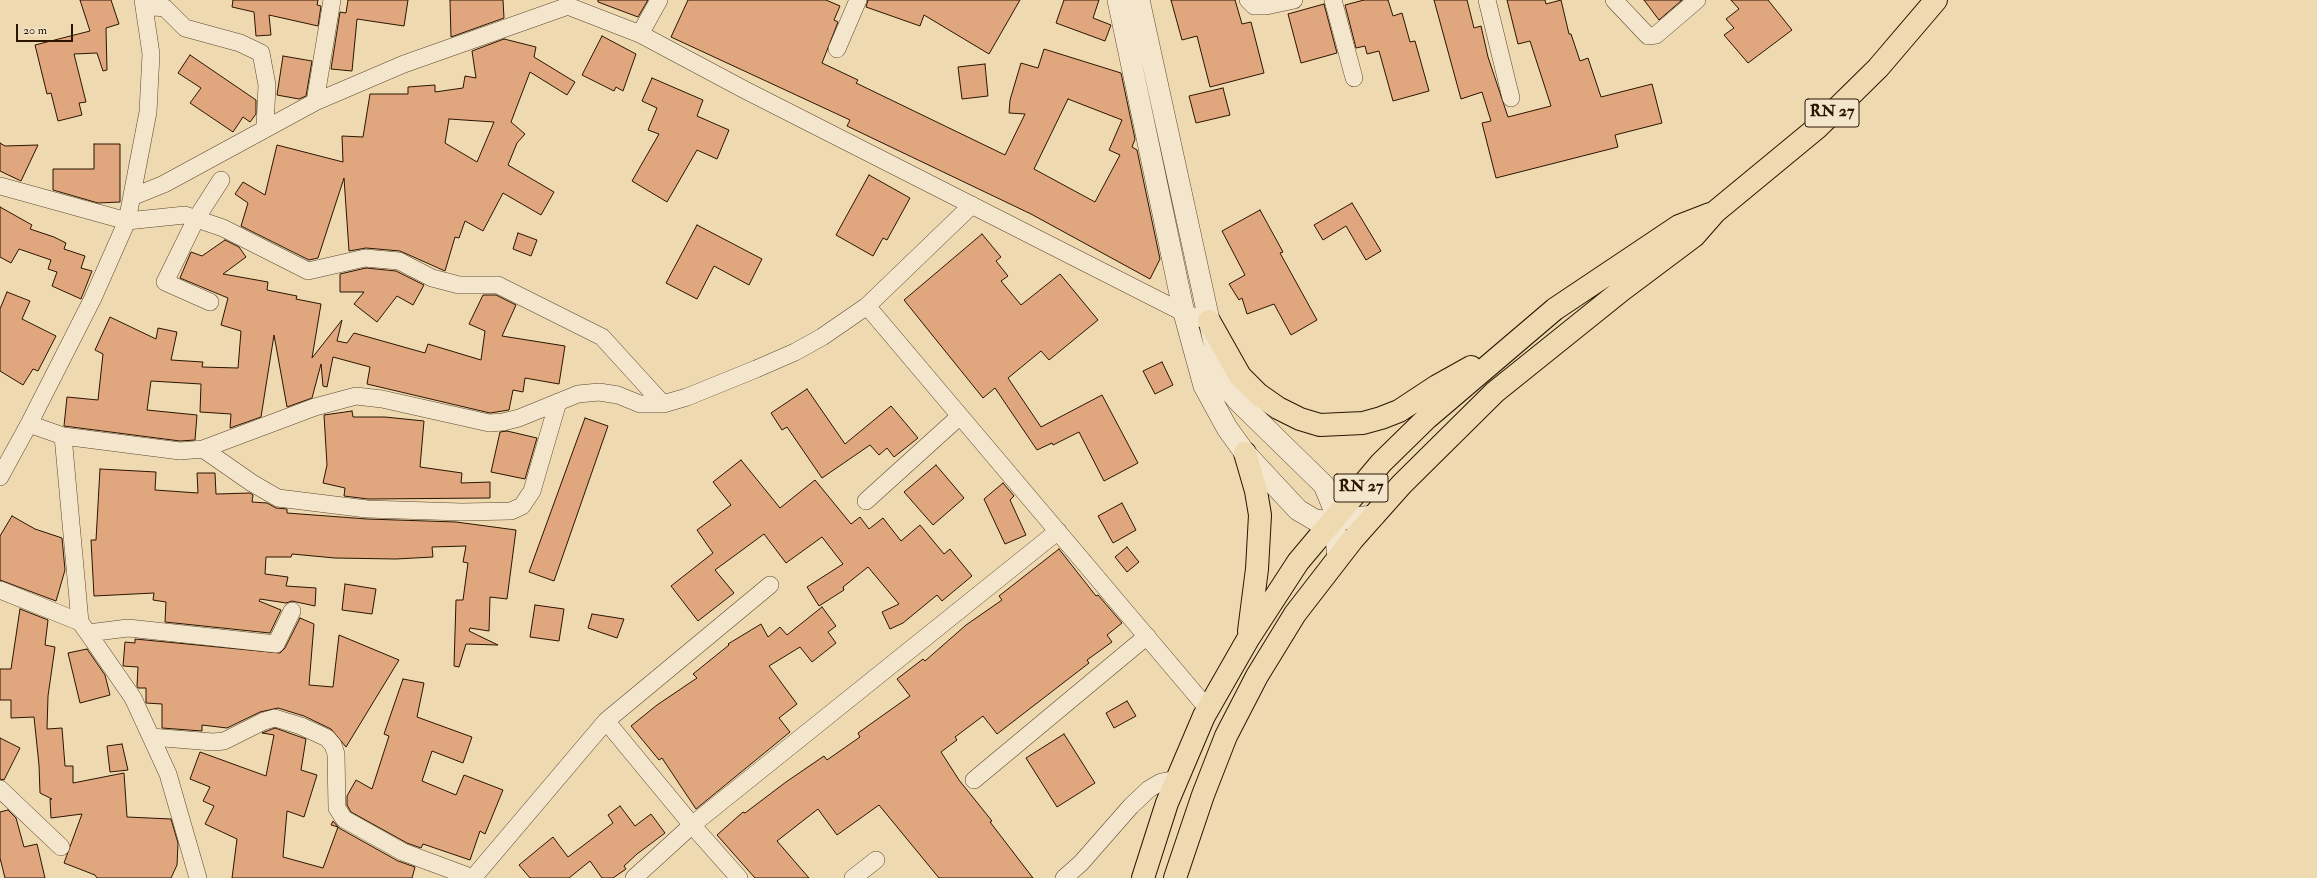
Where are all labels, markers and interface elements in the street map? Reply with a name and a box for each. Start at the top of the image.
scale bar [18,16,75,42]
text: 20 m [23,23,47,38]
road number: RN 27 [1805,99,1859,127]
road number: RN 27 [1334,474,1388,502]

